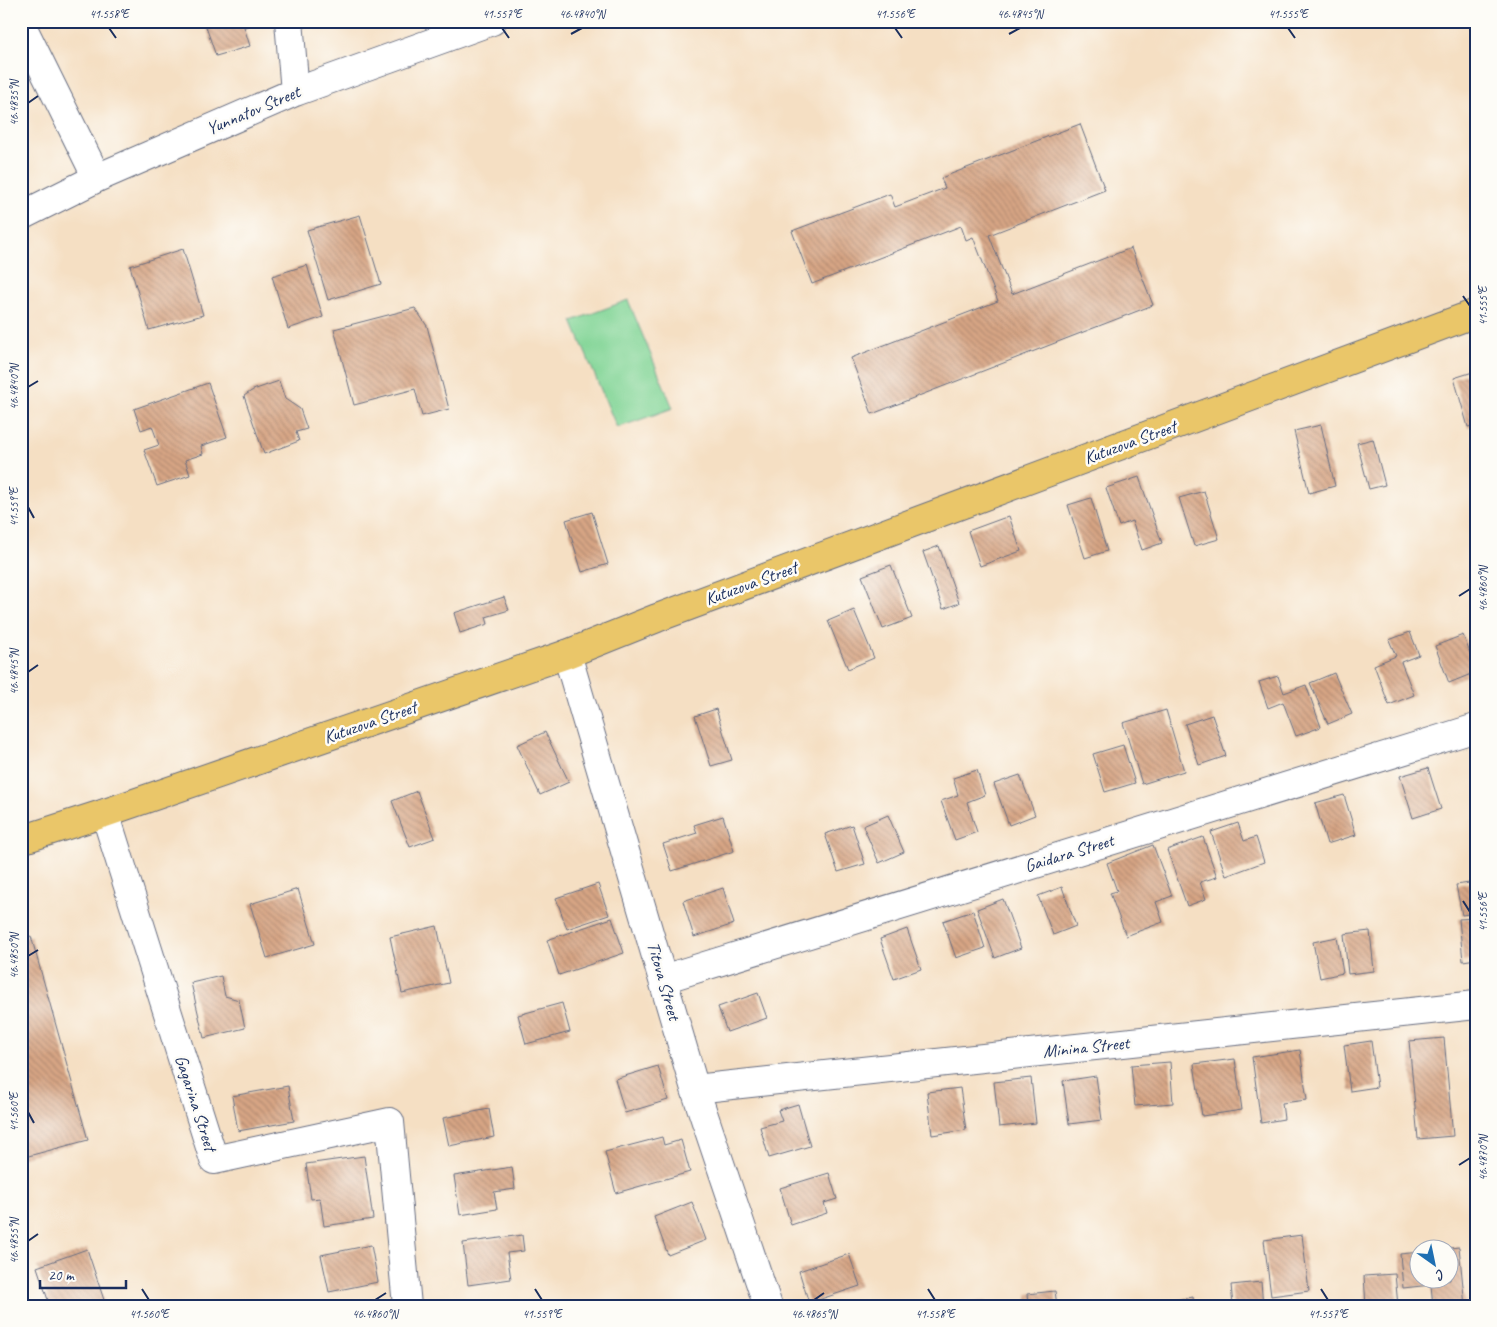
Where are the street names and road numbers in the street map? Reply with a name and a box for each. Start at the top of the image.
street label: Yunnatov Street [203,80,305,140]
street label: Kutuzova Street [1081,414,1182,469]
street label: Kutuzova Street [702,555,803,610]
street label: Kutuzova Street [321,695,422,748]
street label: Gaidara Street [1022,828,1118,877]
street label: Titova Street [642,939,686,1025]
street label: Minina Street [1042,1031,1132,1062]
street label: Gagarina Street [170,1052,223,1157]

